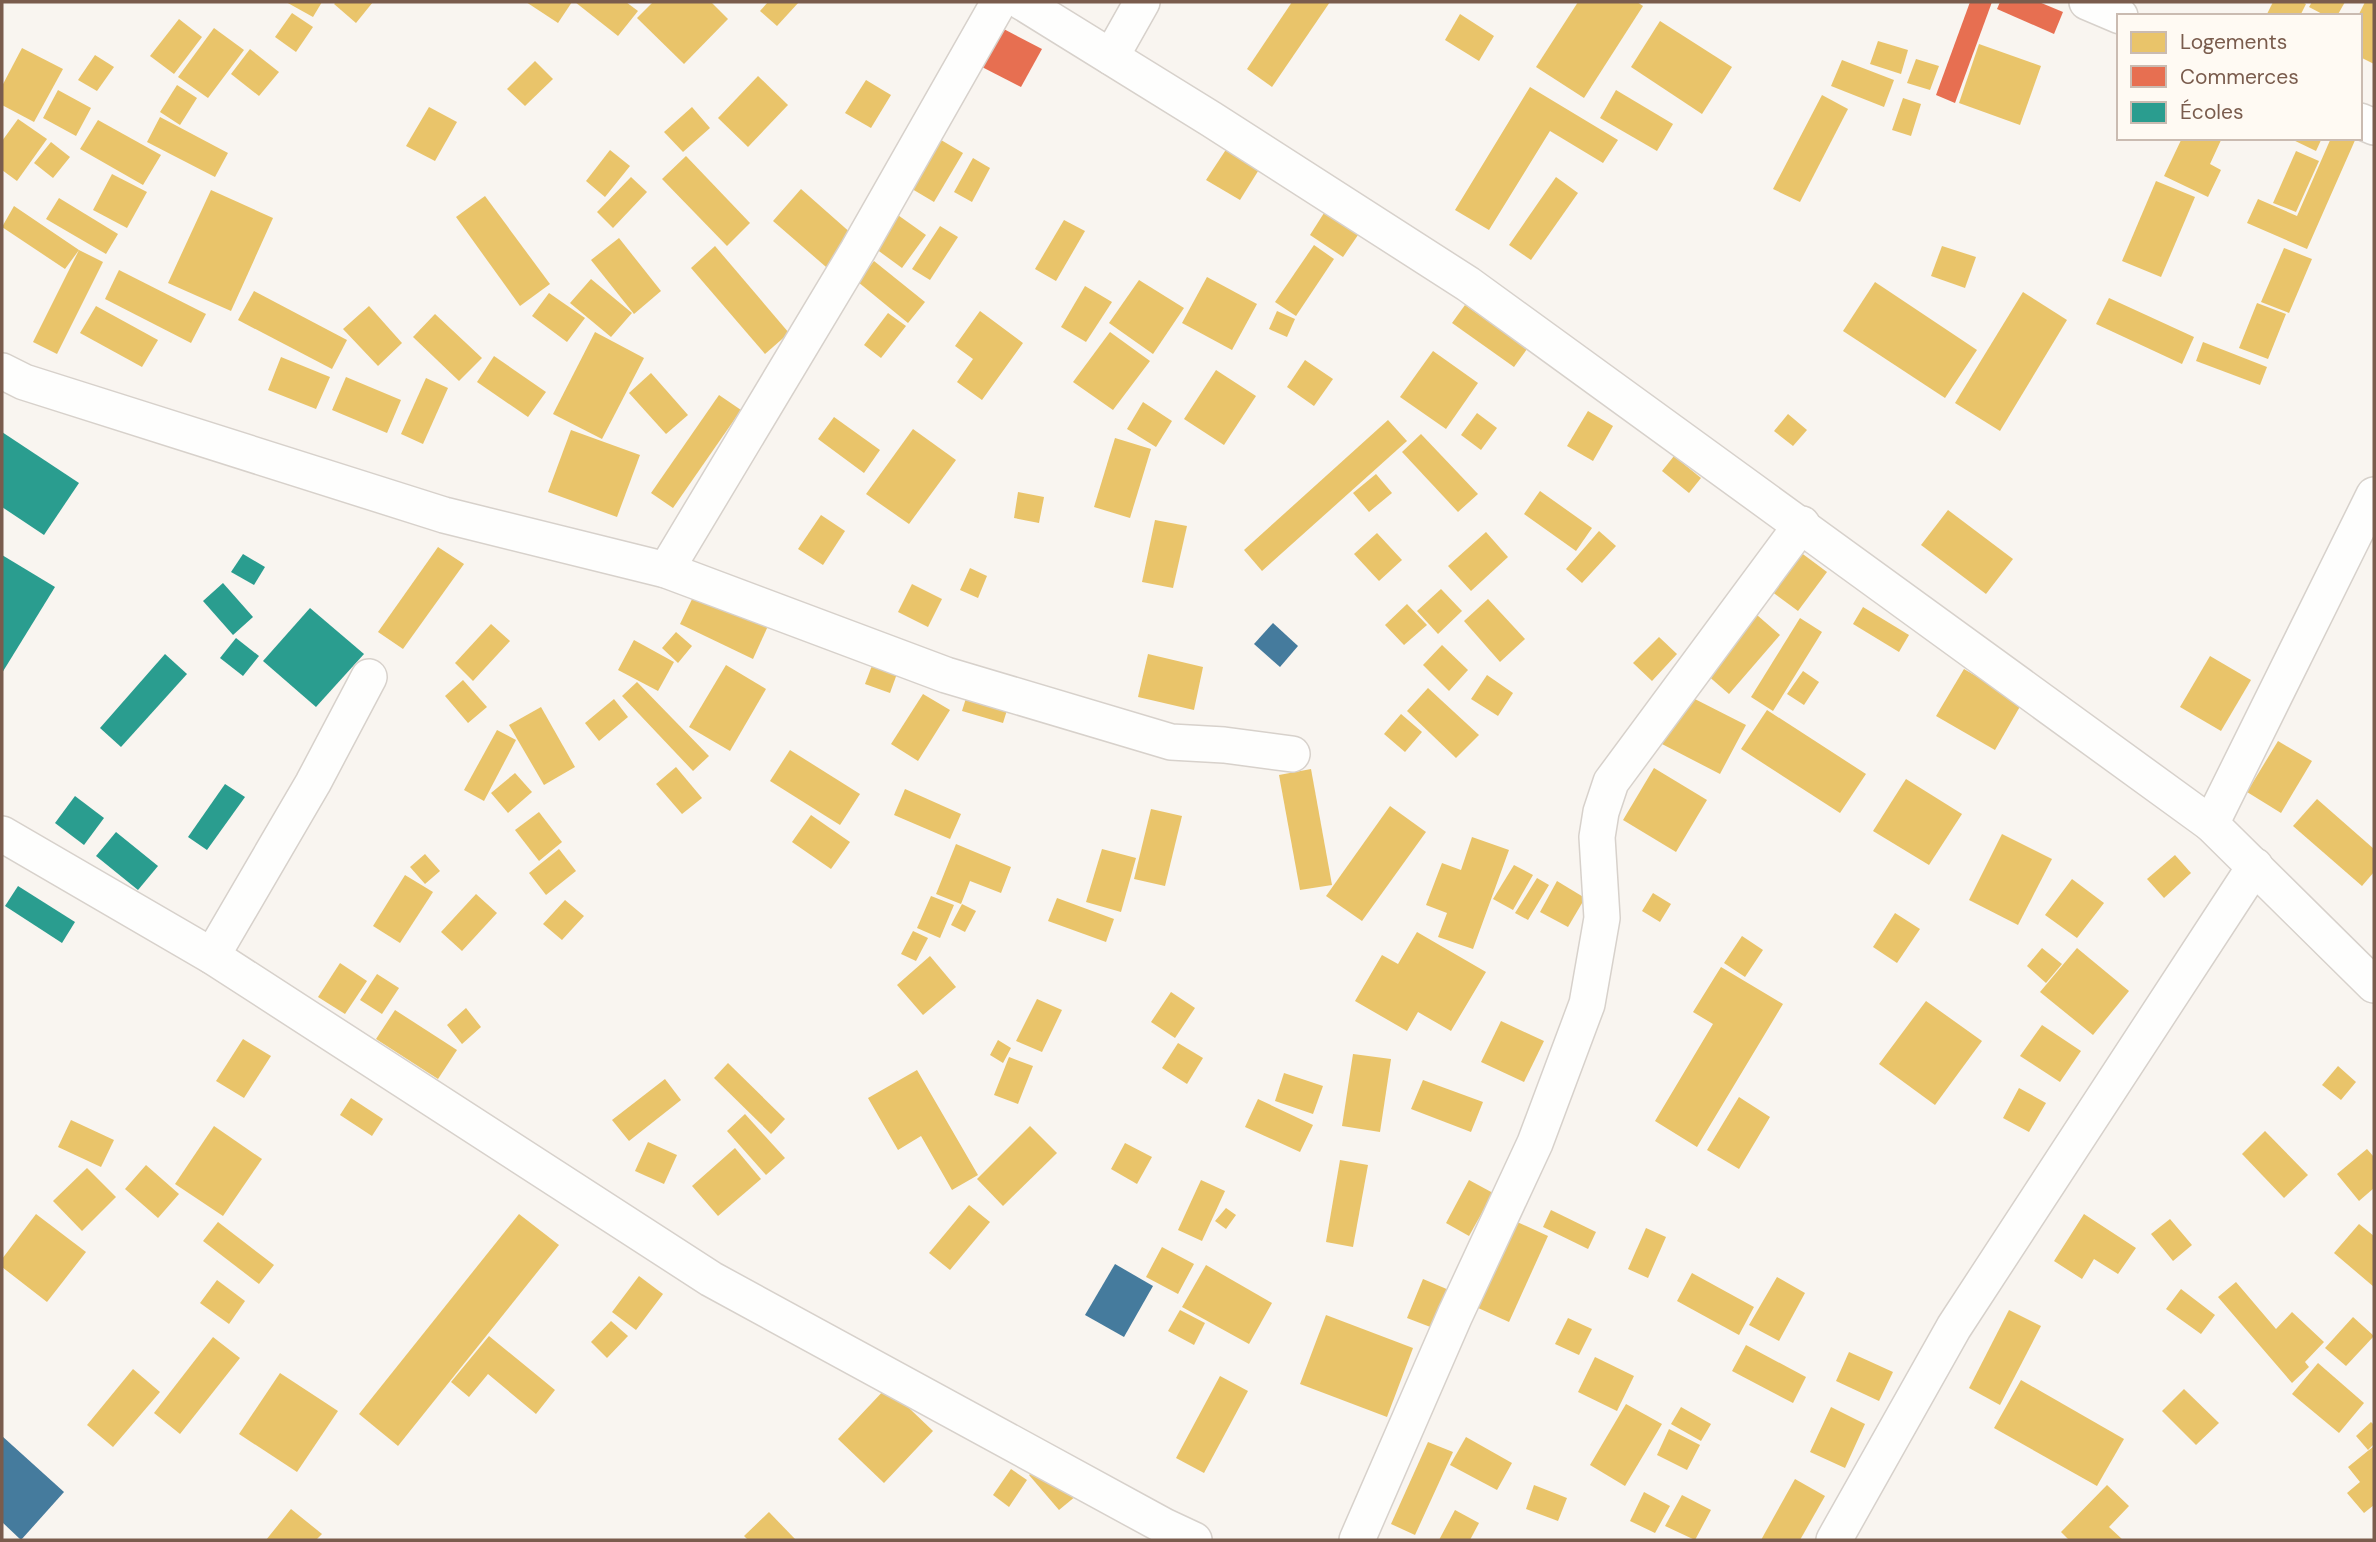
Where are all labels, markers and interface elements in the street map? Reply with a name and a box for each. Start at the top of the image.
legend [2117,14,2362,140]
text: Logements [2180,28,2287,56]
text: Commerces [2180,63,2299,91]
text: Écoles [2180,98,2243,126]

